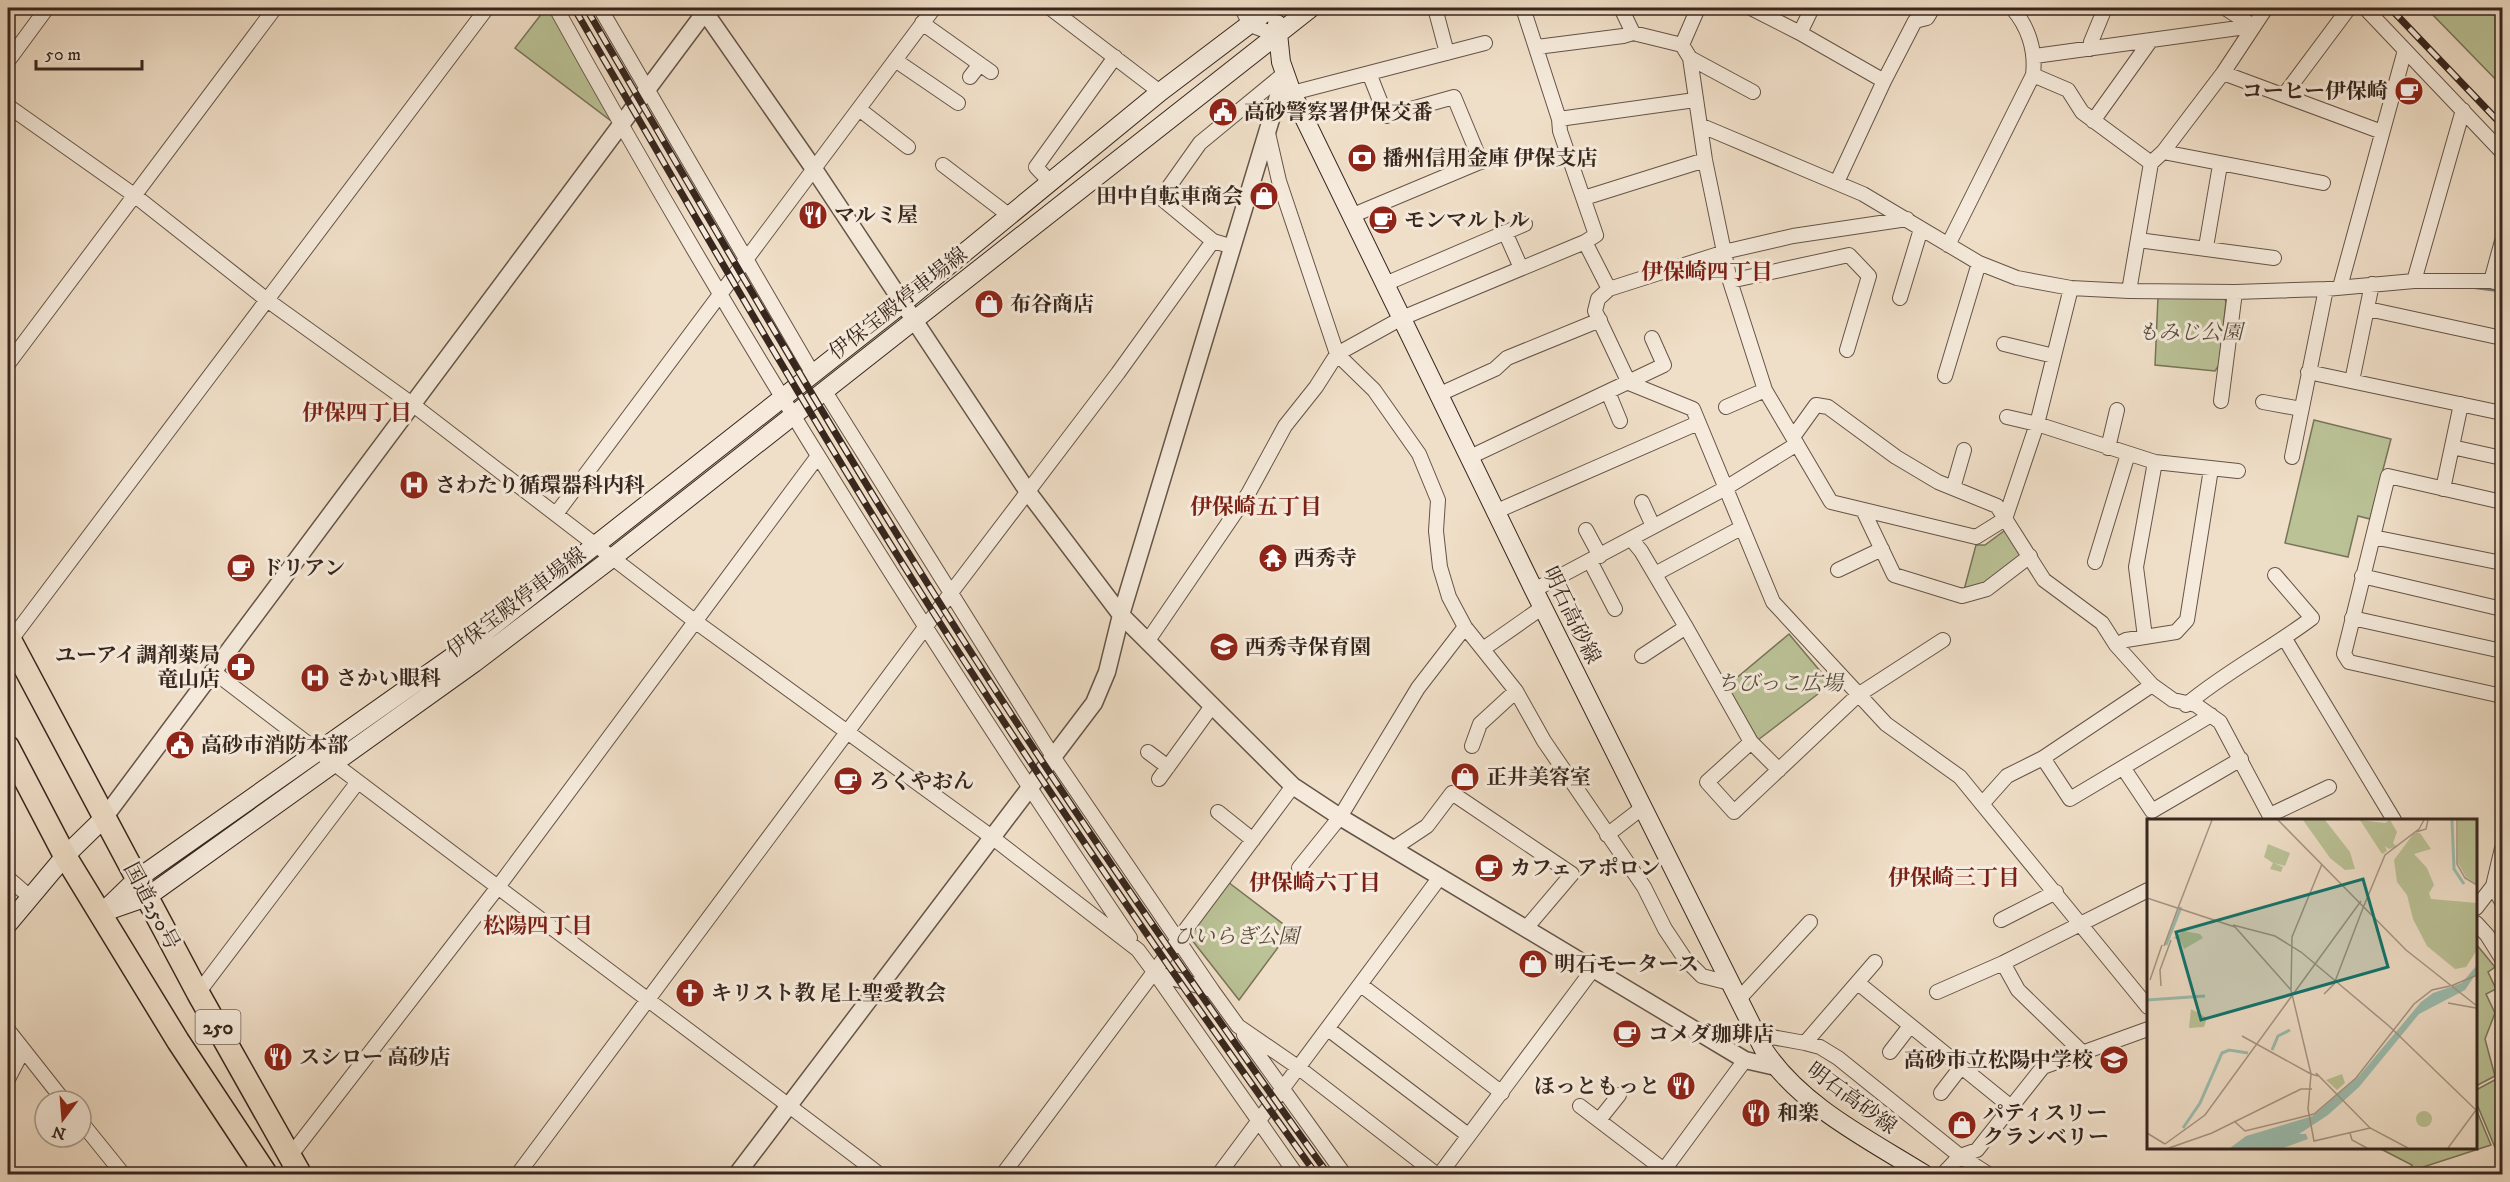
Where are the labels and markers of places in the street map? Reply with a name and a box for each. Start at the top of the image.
cafe icon: コーヒー伊保崎 [2393,75,2425,107]
place label: コーヒー伊保崎 [2242,79,2388,105]
public building icon: 高砂警察署伊保交番 [1207,96,1239,128]
place label: 高砂警察署伊保交番 [1244,100,1433,126]
bank icon: 播州信用金庫 伊保支店 [1346,142,1378,174]
place label: 播州信用金庫 伊保支店 [1383,146,1598,172]
shop icon: 田中自転車商会 [1248,180,1280,212]
place label: 田中自転車商会 [1096,184,1243,210]
restaurant icon: マルミ屋 [797,199,829,231]
place label: マルミ屋 [834,203,918,229]
cafe icon: モンマルトル [1367,204,1399,236]
place label: モンマルトル [1404,208,1530,234]
shop icon: 布谷商店 [973,288,1005,320]
place label: 布谷商店 [1010,292,1094,318]
hospital icon: さわたり循環器科内科 [398,469,430,501]
place label: さわたり循環器科内科 [435,473,645,499]
temple icon: 西秀寺 [1257,542,1289,574]
place label: 西秀寺 [1294,546,1357,572]
cafe icon: ドリアン [225,552,257,584]
place label: ドリアン [262,556,345,582]
school or university icon: 西秀寺保育園 [1208,631,1240,663]
place label: 西秀寺保育園 [1245,635,1371,661]
place label: ユーアイ調剤薬局 竜山店 [55,643,220,693]
pharmacy icon: ユーアイ調剤薬局 竜山店 [225,651,257,683]
hospital icon: さかい眼科 [299,662,331,694]
place label: さかい眼科 [336,666,441,692]
public building icon: 高砂市消防本部 [164,729,196,761]
place label: 高砂市消防本部 [201,733,348,759]
shop icon: 正井美容室 [1449,761,1481,793]
cafe icon: ろくやおん [832,765,864,797]
place label: 正井美容室 [1486,765,1591,791]
place label: ろくやおん [869,769,974,795]
cafe icon: カフェ アポロン [1473,852,1505,884]
place label: カフェ アポロン [1510,856,1660,882]
shop icon: 明石モータース [1517,948,1549,980]
place label: 明石モータース [1554,952,1699,978]
church icon: キリスト教 尾上聖愛教会 [674,977,706,1009]
place label: キリスト教 尾上聖愛教会 [711,981,946,1007]
cafe icon: コメダ珈琲店 [1611,1018,1643,1050]
place label: コメダ珈琲店 [1648,1022,1774,1048]
restaurant icon: スシロー 高砂店 [262,1041,294,1073]
school or university icon: 高砂市立松陽中学校 [2098,1044,2130,1076]
place label: スシロー 高砂店 [299,1045,451,1071]
place label: 高砂市立松陽中学校 [1904,1048,2093,1074]
restaurant icon: ほっともっと [1665,1070,1697,1102]
place label: ほっともっと [1534,1074,1660,1100]
restaurant icon: 和楽 [1740,1097,1772,1129]
place label: 和楽 [1777,1101,1819,1127]
place label: パティスリー クランベリー [1983,1101,2109,1151]
shop icon: パティスリー クランベリー [1946,1109,1978,1141]

